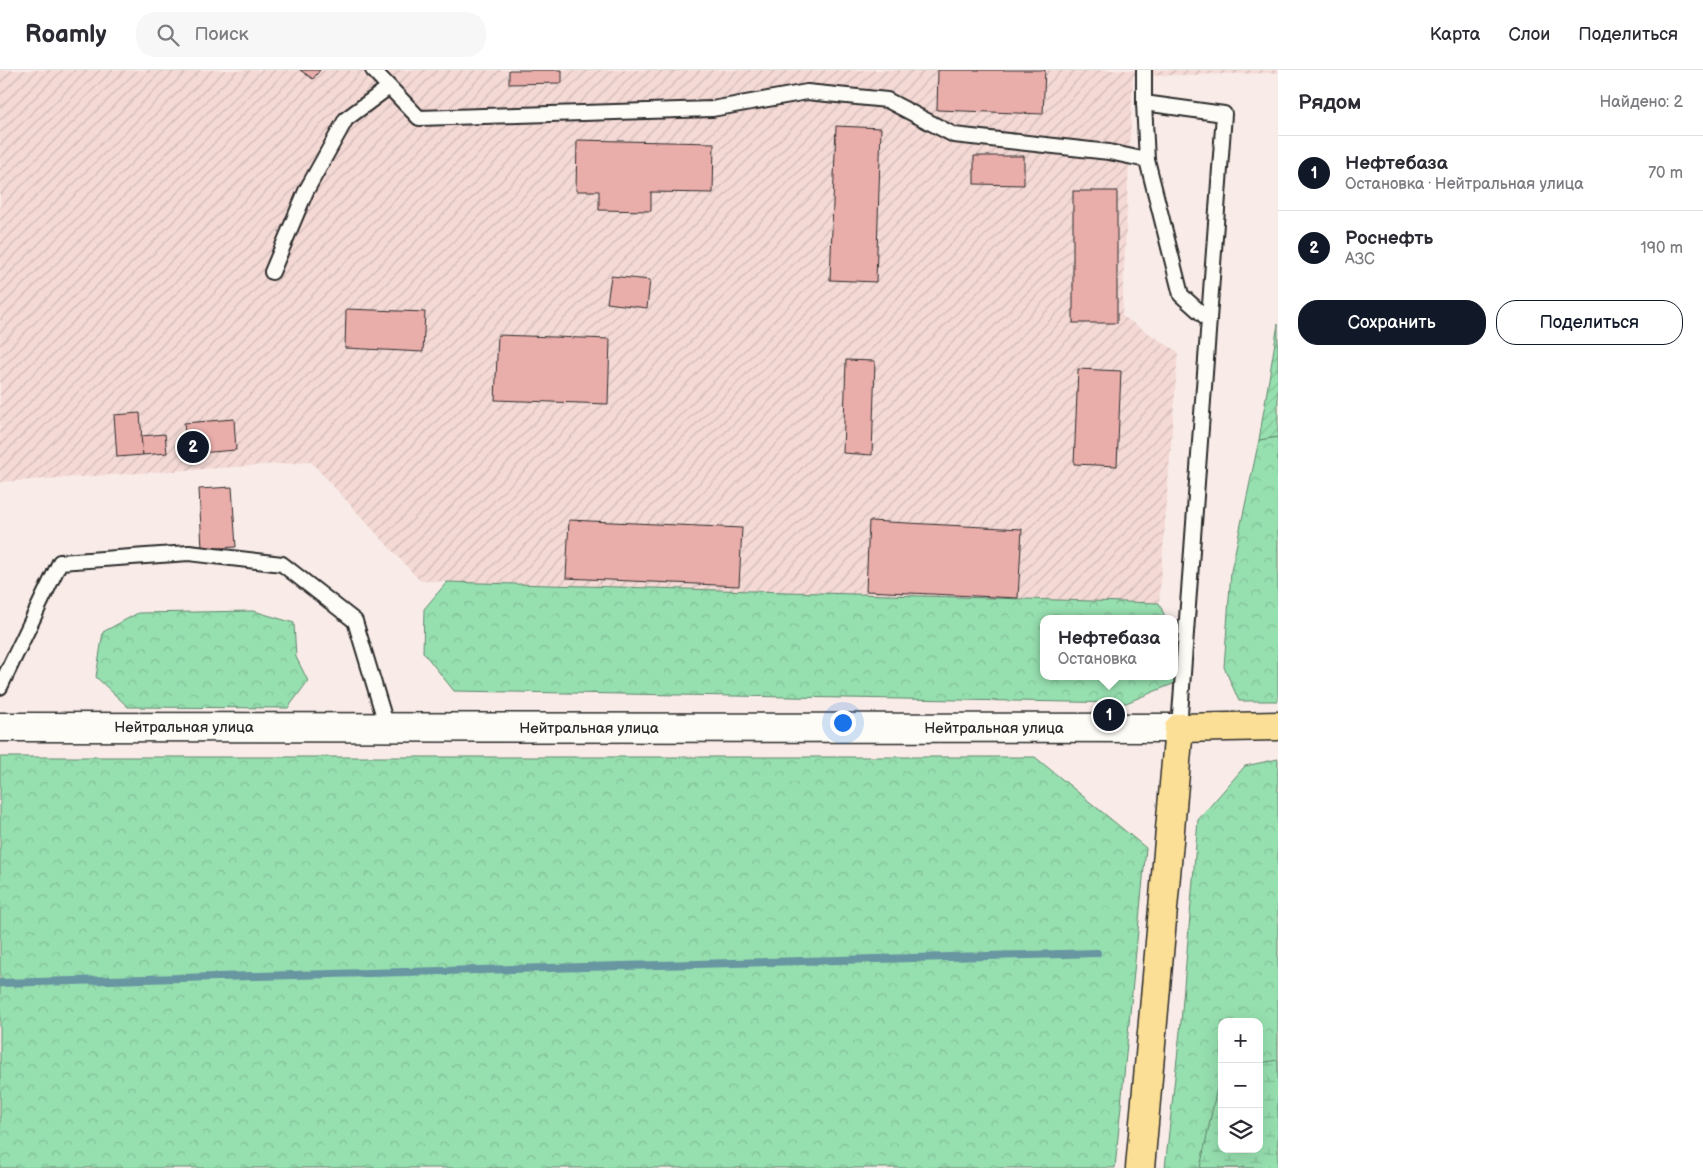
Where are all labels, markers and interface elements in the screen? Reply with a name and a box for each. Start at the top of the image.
search box [136,12,486,57]
text: Roamly [25,20,106,49]
icon: search [154,21,182,49]
text: Поиск [194,23,249,46]
text: Карта [1430,24,1480,45]
text: Слои [1508,24,1550,45]
text: Поделиться [1578,24,1678,45]
text: Рядом [1298,90,1361,115]
text: Найдено: 2 [1599,93,1683,112]
text: Нефтебаза [1345,152,1448,175]
text: 1 [1311,164,1317,183]
text: 70 m [1648,164,1683,183]
text: Остановка · Нейтральная улица [1345,175,1584,194]
text: Роснефть [1345,227,1433,250]
text: 2 [1309,239,1319,258]
text: 190 m [1641,239,1683,258]
text: АЗС [1345,250,1375,269]
button: Сохранить [1298,300,1486,345]
button: Поделиться [1496,300,1683,345]
pin: 2 [177,428,209,466]
popup [1040,615,1178,680]
text: Нефтебаза [1058,627,1160,650]
text: Остановка [1058,650,1137,669]
pin: 1 [1093,696,1125,734]
your location [830,710,856,736]
street label: Нейтральная улица [114,718,254,737]
street label: Нейтральная улица [519,719,659,738]
street label: Нейтральная улица [924,719,1064,738]
map controls [1218,1018,1263,1153]
button: + [1218,1018,1263,1063]
button: − [1218,1063,1263,1108]
button: layers [1218,1108,1263,1153]

